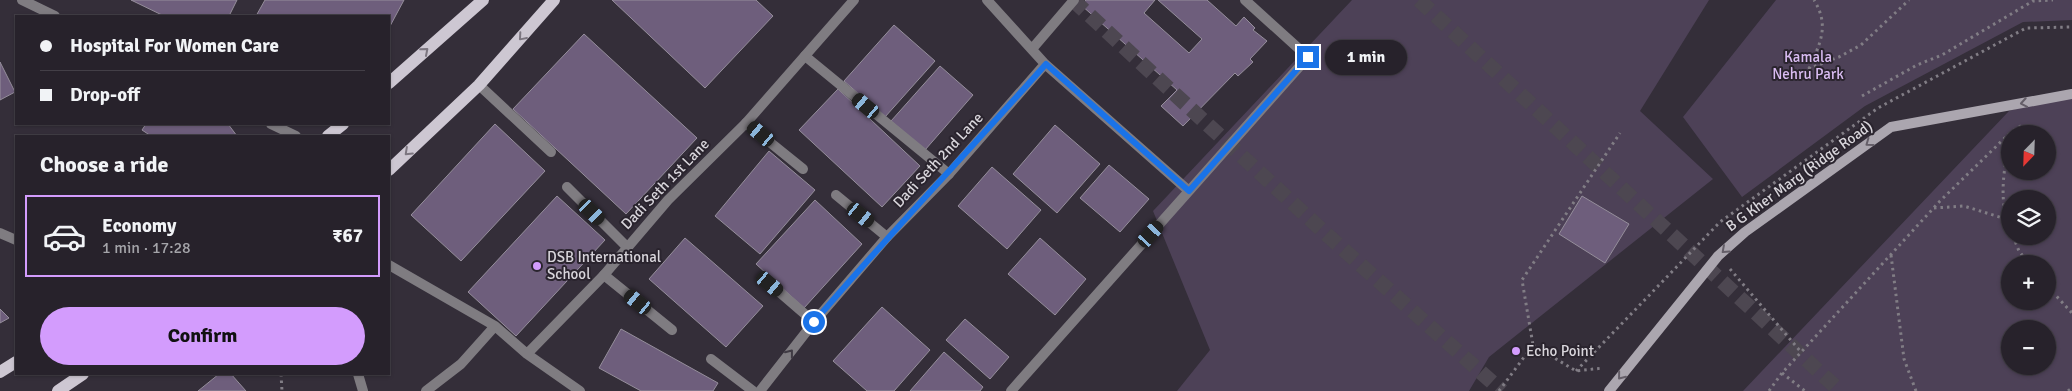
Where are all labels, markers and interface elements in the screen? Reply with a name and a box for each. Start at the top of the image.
one-way arrow [519,31,528,40]
text: Hospital For Women Care [70,34,279,58]
callout: 1 min [1326,40,1408,74]
route end [1297,46,1319,68]
text: 1 min [1347,47,1385,67]
one-way arrow [420,48,429,57]
park label: Kamala Nehru Park [1772,48,1844,83]
text: Drop-off [70,83,140,107]
car [849,91,882,121]
one-way arrow [2020,97,2028,107]
street label: Dadi Seth 2nd Lane [889,109,987,211]
street label: B G Kher Marg (Ridge Road) [1722,117,1876,235]
car [744,119,777,149]
north arrow [2001,125,2056,180]
map controls [2001,125,2056,375]
street label: Dadi Seth 1st Lane [617,135,713,233]
one-way arrow [1865,137,1875,146]
one-way arrow [404,146,413,155]
text: Choose a ride [40,151,168,178]
button: layers [2001,190,2056,245]
car [575,196,608,228]
car [844,200,877,230]
icon: car [42,214,87,259]
text: Economy [102,214,176,238]
car [1135,218,1166,250]
text: ₹67 [332,224,363,248]
text: 1 min · 17:28 [102,238,191,258]
one-way arrow [1721,245,1730,254]
place label: DSB International School [547,248,661,283]
button: + [2001,255,2056,310]
marker: DSB International School [531,260,543,272]
car [753,269,786,299]
car [621,287,654,317]
button: Confirm [40,307,365,365]
route start [803,311,825,333]
button: − [2001,320,2056,375]
place label: Echo Point [1526,342,1594,360]
marker: Echo Point [1510,345,1522,357]
one-way arrow [785,350,793,359]
one-way arrow [1619,370,1627,379]

